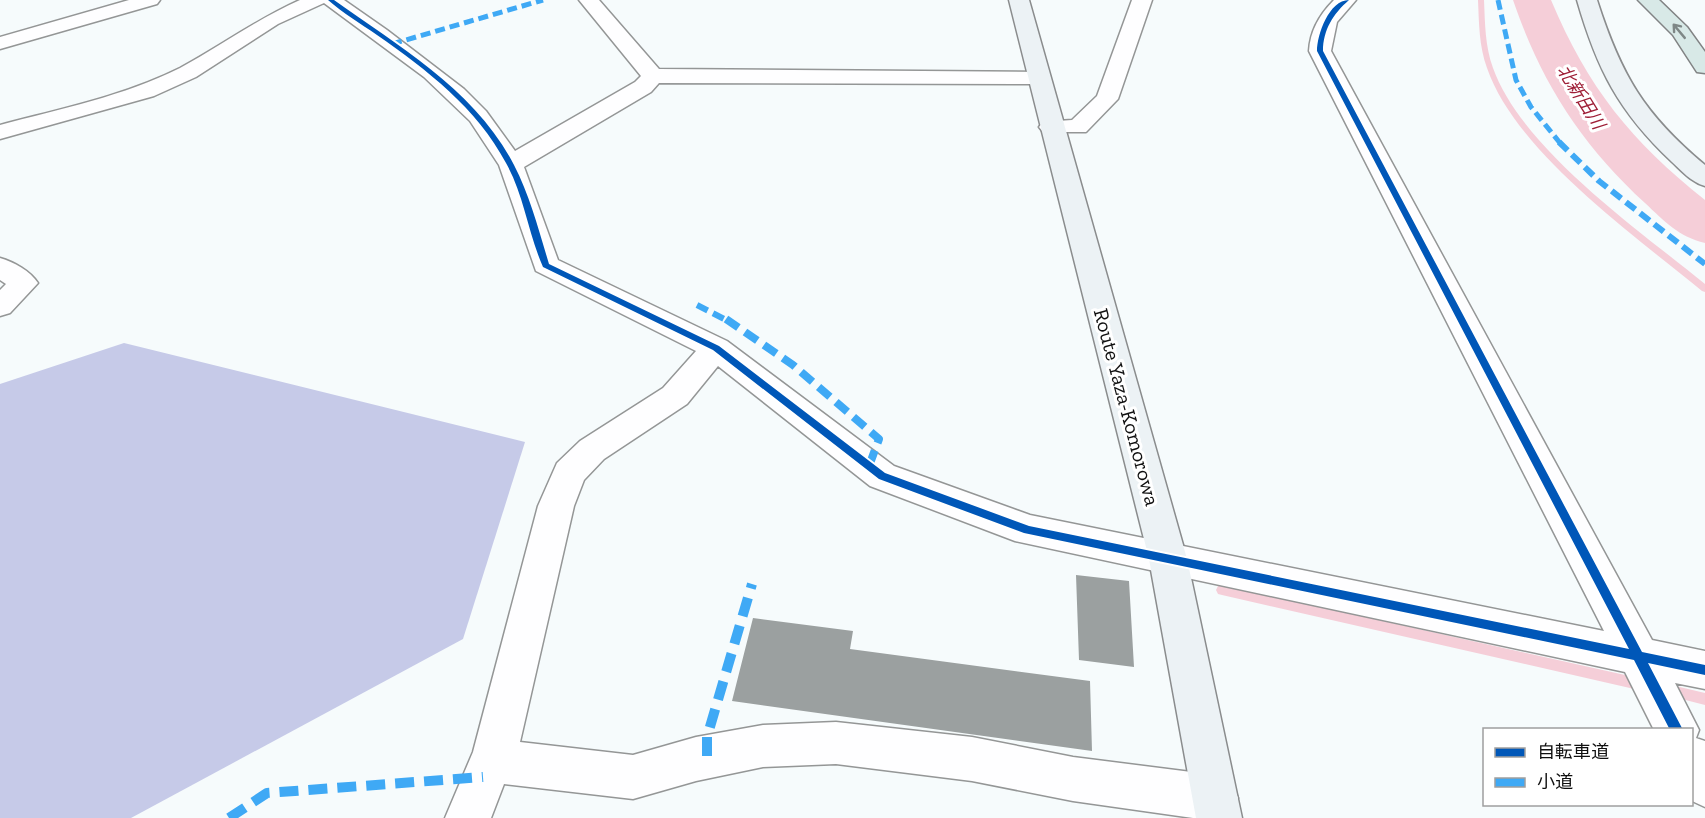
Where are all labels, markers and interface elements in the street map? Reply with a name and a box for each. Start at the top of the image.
one-way arrow [1672,24,1686,39]
water label: 北新田川 [1553,61,1610,135]
street label: Route Yaza-Komorowa [1089,306,1165,508]
legend [1483,728,1693,806]
text: 自転車道 [1537,741,1609,763]
text: 小道 [1537,771,1573,793]

